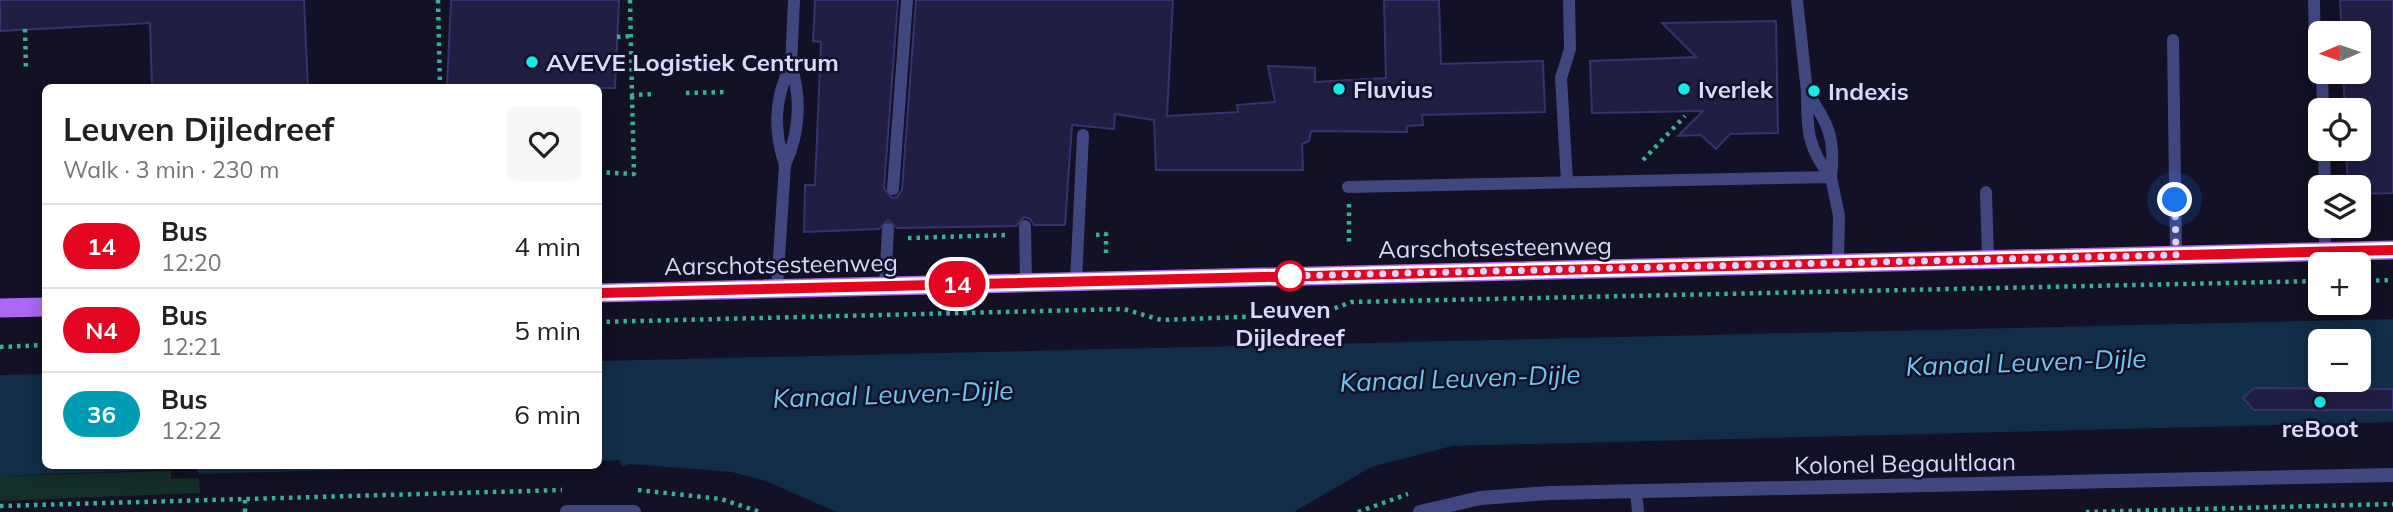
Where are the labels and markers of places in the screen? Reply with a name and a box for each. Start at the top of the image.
place label: AVEVE Logistiek Centrum [546,47,839,77]
marker: AVEVE Logistiek Centrum [524,54,540,70]
place label: Fluvius [1353,74,1433,104]
place label: Iverlek [1698,74,1774,104]
place label: Indexis [1828,76,1909,106]
marker: Fluvius [1331,81,1347,97]
marker: Iverlek [1676,81,1692,97]
marker: Indexis [1806,83,1822,99]
marker: Leuven Dijledreef [1275,261,1305,291]
place label: Leuven Dijledreef [1235,294,1346,352]
marker: reBoot [2312,394,2328,410]
place label: reBoot [2282,413,2358,443]

